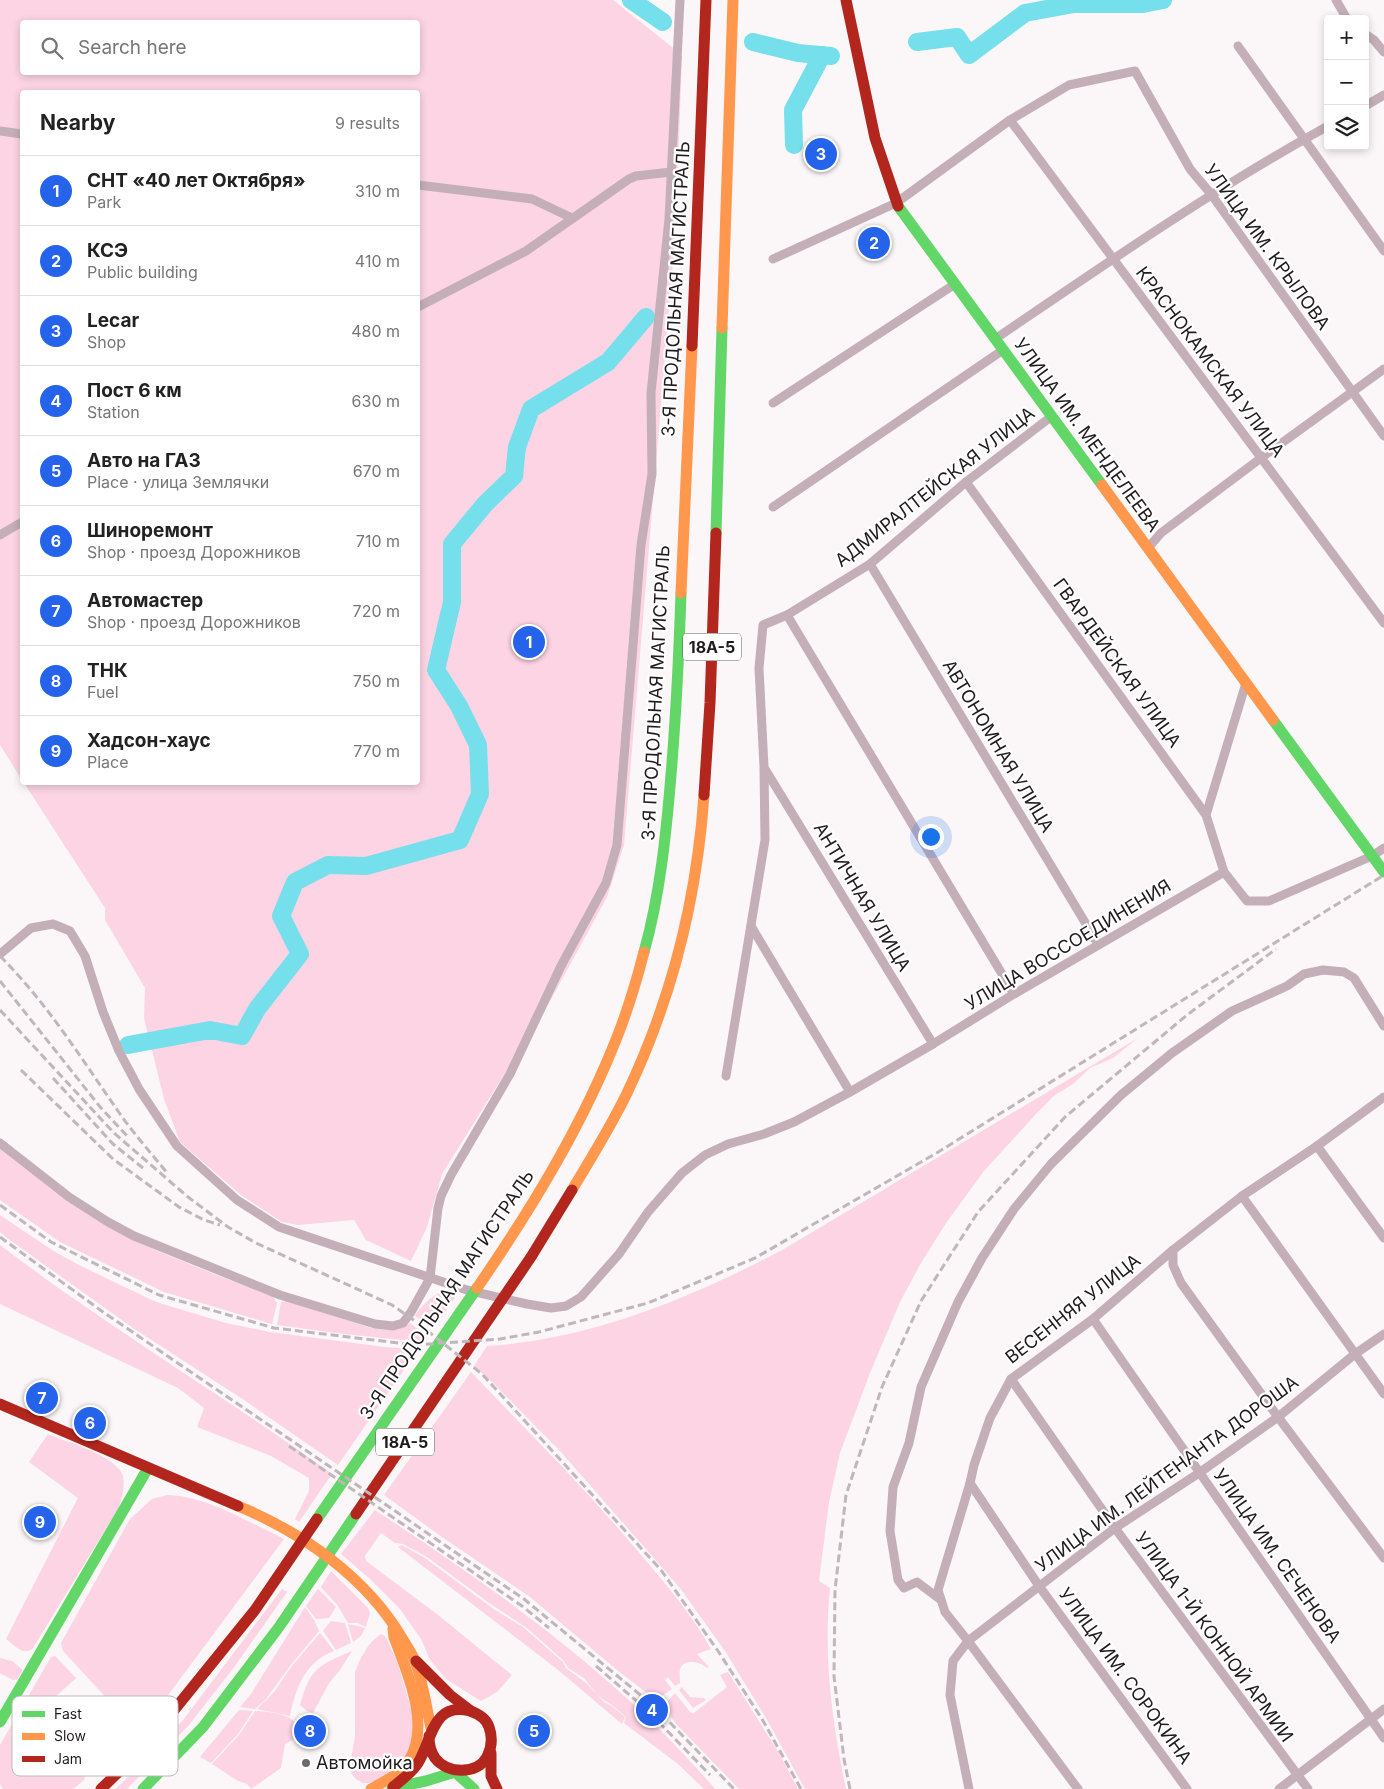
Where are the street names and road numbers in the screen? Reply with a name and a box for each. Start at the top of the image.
street label: 3-Я ПРОДОЛЬНАЯ МАГИСТРАЛЬ [657,141,694,437]
street label: УЛИЦА ИМ. КРЫЛОВА [1200,160,1335,334]
street label: КРАСНОКАМСКАЯ УЛИЦА [1132,262,1289,461]
street label: УЛИЦА ИМ. МЕНДЕЛЕЕВА [1010,334,1165,536]
street label: АДМИРАЛТЕЙСКАЯ УЛИЦА [830,401,1039,571]
street label: 3-Я ПРОДОЛЬНАЯ МАГИСТРАЛЬ [637,545,674,841]
street label: ГВАРДЕЙСКАЯ УЛИЦА [1049,574,1186,751]
road number: 18А-5 [683,634,741,660]
street label: АВТОНОМНАЯ УЛИЦА [939,656,1058,836]
street label: АНТИЧНАЯ УЛИЦА [810,819,915,975]
street label: УЛИЦА ВОССОЕДИНЕНИЯ [961,875,1174,1014]
street label: 3-Я ПРОДОЛЬНАЯ МАГИСТРАЛЬ [355,1166,538,1423]
street label: ВЕСЕННЯЯ УЛИЦА [1001,1249,1144,1368]
street label: УЛИЦА ИМ. ЛЕЙТЕНАНТА ДОРОША [1031,1370,1302,1576]
road number: 18А-5 [376,1428,434,1455]
street label: УЛИЦА ИМ. СЕЧЕНОВА [1209,1465,1346,1647]
street label: УЛИЦА 1-Й КОННОЙ АРМИИ [1131,1527,1299,1746]
street label: УЛИЦА ИМ. СОРОКИНА [1054,1584,1196,1768]

